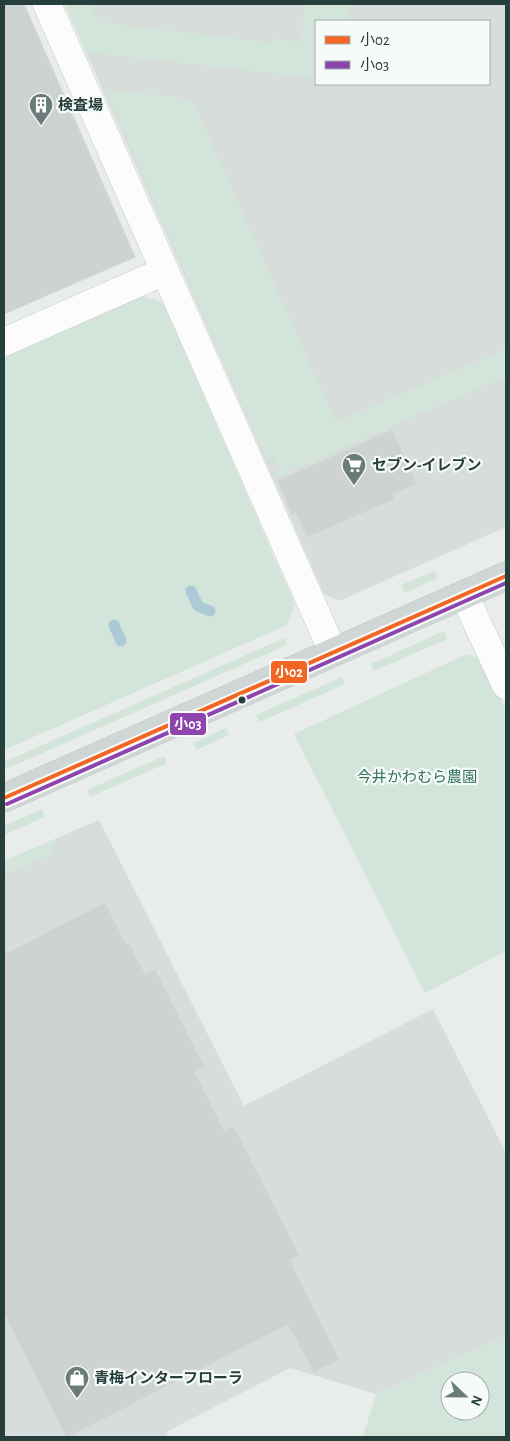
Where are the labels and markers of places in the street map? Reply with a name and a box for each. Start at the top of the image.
building icon: 検査場 [28,92,54,126]
place label: 検査場 [58,97,103,113]
supermarket icon: セブン-イレブン [341,452,367,486]
place label: セブン-イレブン [372,456,482,473]
unlabelled marker [237,695,247,705]
shop icon: 青梅インターフローラ [64,1365,90,1399]
place label: 青梅インターフローラ [94,1369,243,1386]

